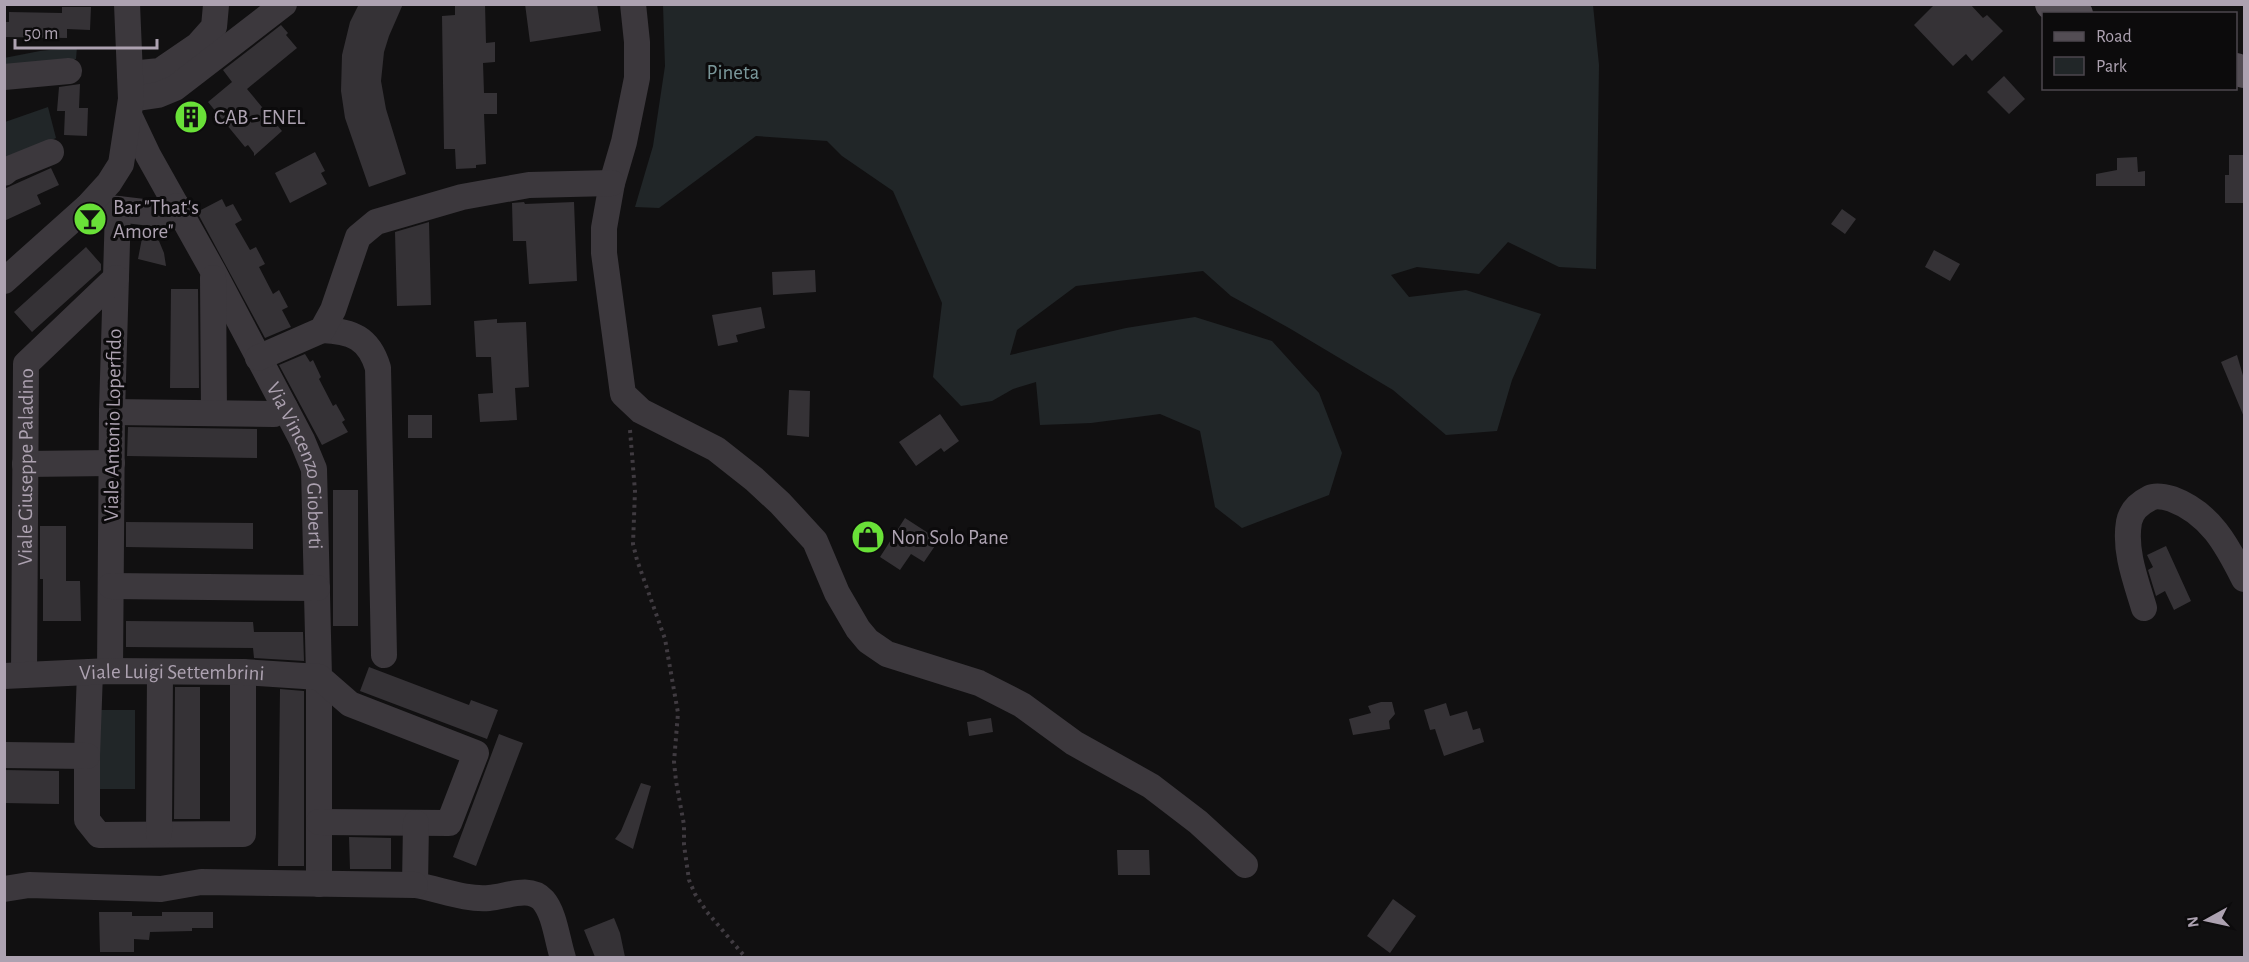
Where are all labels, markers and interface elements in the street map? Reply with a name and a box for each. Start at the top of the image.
scale bar [15,12,158,50]
legend [2042,12,2237,90]
text: 50 m [24,25,58,43]
text: Road [2096,28,2132,46]
text: Park [2096,58,2128,76]
park label: Pineta [707,62,760,83]
building icon: CAB - ENEL [173,99,209,135]
place label: CAB - ENEL [214,107,305,128]
place label: Bar "That's Amore" [113,197,199,242]
bar icon: Bar "That's Amore" [72,201,108,237]
street label: Viale Antonio Loperfido [101,328,125,522]
street label: Viale Giuseppe Paladino [14,368,36,566]
street label: Via Vincenzo Gioberti [263,379,326,550]
shop icon: Non Solo Pane [850,519,886,555]
place label: Non Solo Pane [891,527,1008,548]
street label: Viale Luigi Settembrini [79,660,265,684]
north arrow [2177,890,2237,950]
text: N [2184,915,2202,929]

